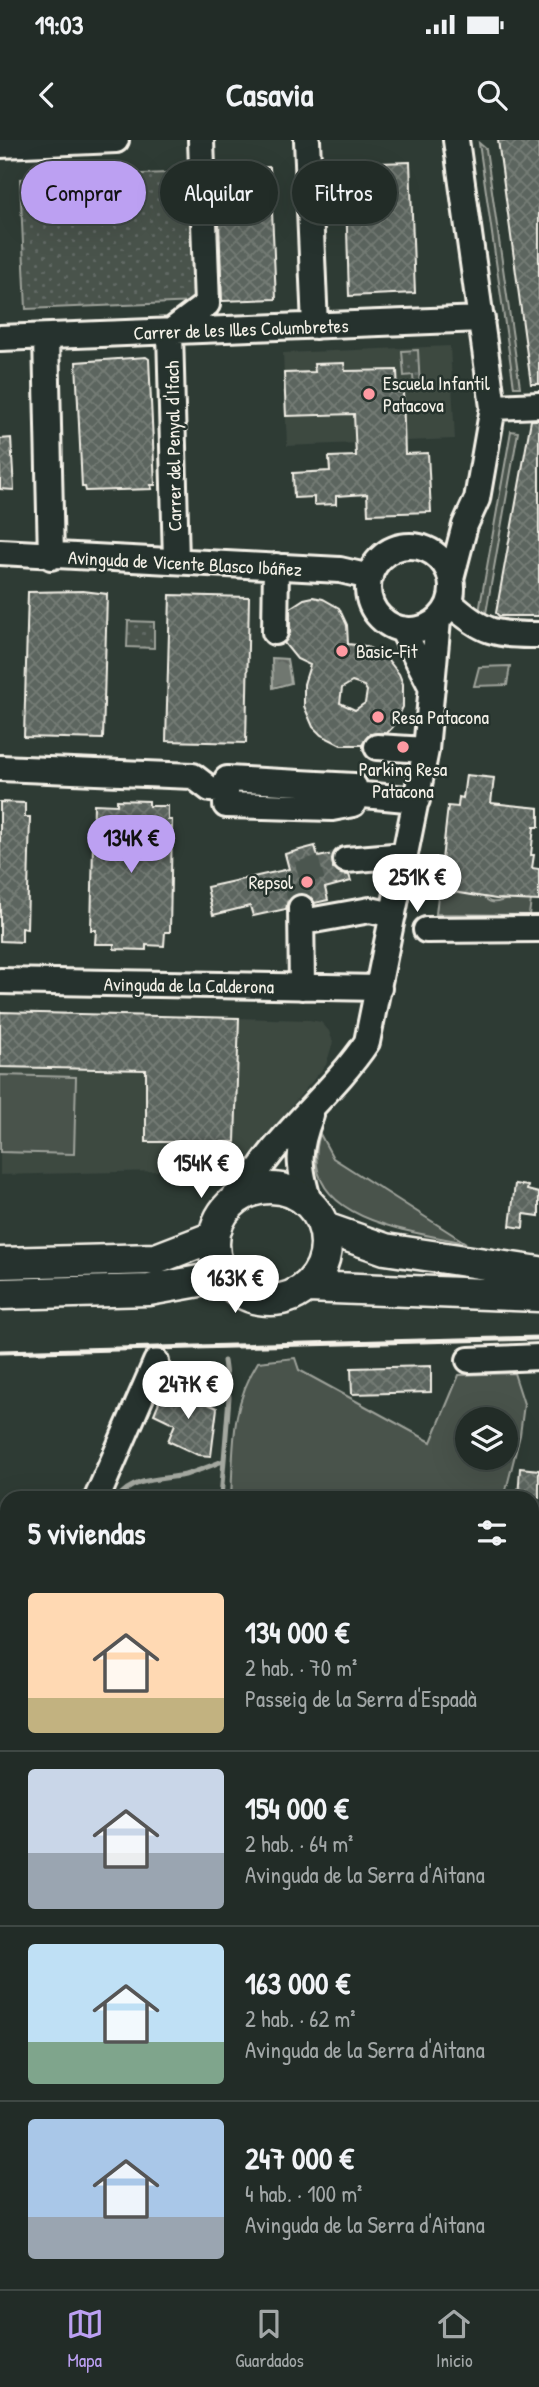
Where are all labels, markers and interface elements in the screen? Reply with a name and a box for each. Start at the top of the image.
text: 19:03 [35,7,83,42]
text: Casavia [226,73,313,116]
icon: back [28,76,66,114]
icon: search [473,76,511,114]
chip: Comprar [21,161,146,224]
chip: Alquilar [160,161,278,224]
chip: Filtros [292,161,397,224]
street label: Carrer de les Illes Columbretes [133,312,349,346]
street label: Carrer del Penyal d'Ifach [159,360,187,532]
place label: Escuela Infantil Patacova [383,370,491,418]
marker: Escuela Infantil Patacova [361,386,377,402]
street label: Avinguda de Vicente Blasco Ibáñez [67,544,303,582]
place label: Basic-Fit [356,638,418,664]
marker: Basic-Fit [334,643,350,659]
place label: Resa Patacona [392,704,490,730]
marker: Resa Patacona [370,709,386,725]
marker: Parking Resa Patacona [395,739,411,755]
place label: Parking Resa Patacona [359,756,448,804]
pin: 134K € [74,816,188,875]
text: 134K € [103,822,159,853]
pin: 251K € [360,854,474,914]
text: 251K € [388,861,446,892]
place label: Repsol [249,869,294,895]
marker: Repsol [299,874,315,890]
street label: Avinguda de la Calderona [104,971,275,999]
pin: 154K € [144,1140,258,1200]
text: 154K € [173,1147,229,1178]
pin: 163K € [178,1256,292,1315]
text: 163K € [207,1262,263,1293]
pin: 247K € [131,1362,245,1421]
text: 247K € [158,1368,218,1399]
map controls [455,1407,518,1470]
button: layers [455,1407,518,1470]
text: 5 viviendas [28,1513,146,1553]
icon: filters [473,1514,511,1552]
text: 134 000 € [245,1612,349,1652]
icon: home [84,1621,168,1705]
text: 2 hab. · 70 m² [245,1652,357,1683]
text: Passeig de la Serra d'Espadà [245,1683,477,1714]
text: 154 000 € [245,1788,348,1828]
icon: home [84,1797,168,1881]
text: 2 hab. · 64 m² [245,1828,353,1859]
text: Avinguda de la Serra d'Aitana [245,1859,485,1890]
text: 163 000 € [245,1963,350,2003]
icon: home [84,1972,168,2056]
text: 2 hab. · 62 m² [245,2003,355,2034]
text: Avinguda de la Serra d'Aitana [245,2034,485,2065]
text: 247 000 € [245,2138,354,2178]
icon: home [84,2147,168,2231]
text: 4 hab. · 100 m² [245,2178,362,2209]
text: Avinguda de la Serra d'Aitana [245,2209,485,2240]
tab: Mapa [66,2305,104,2373]
tab: Guardados [235,2305,304,2373]
tab: Inicio [435,2305,473,2373]

